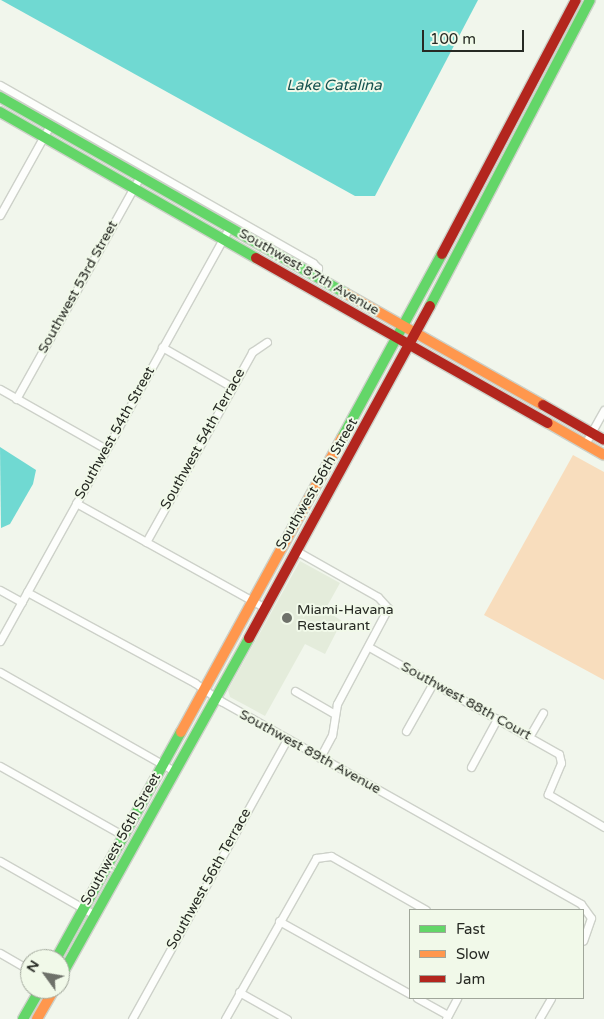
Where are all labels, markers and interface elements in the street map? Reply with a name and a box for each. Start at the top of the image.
scale bar [424,20,526,52]
text: 100 m [430,30,476,48]
water label: Lake Catalina [286,77,382,95]
street label: Southwest 53rd Street [34,218,122,356]
street label: Southwest 87th Avenue [236,225,382,319]
street label: Southwest 54th Street [72,364,158,502]
street label: Southwest 54th Terrace [157,366,249,512]
street label: Southwest 56th Street [272,415,362,553]
place label: Miami-Havana Restaurant [297,602,394,634]
marker: Miami-Havana Restaurant [281,612,293,624]
street label: Southwest 88th Court [398,658,534,744]
street label: Southwest 89th Avenue [236,706,384,798]
street label: Southwest 56th Street [78,770,164,908]
street label: Southwest 56th Terrace [163,806,255,952]
legend [409,909,584,999]
text: Fast [456,920,485,938]
text: Slow [456,945,490,963]
north arrow [20,949,70,999]
text: N [23,957,43,976]
text: Jam [456,970,485,988]

